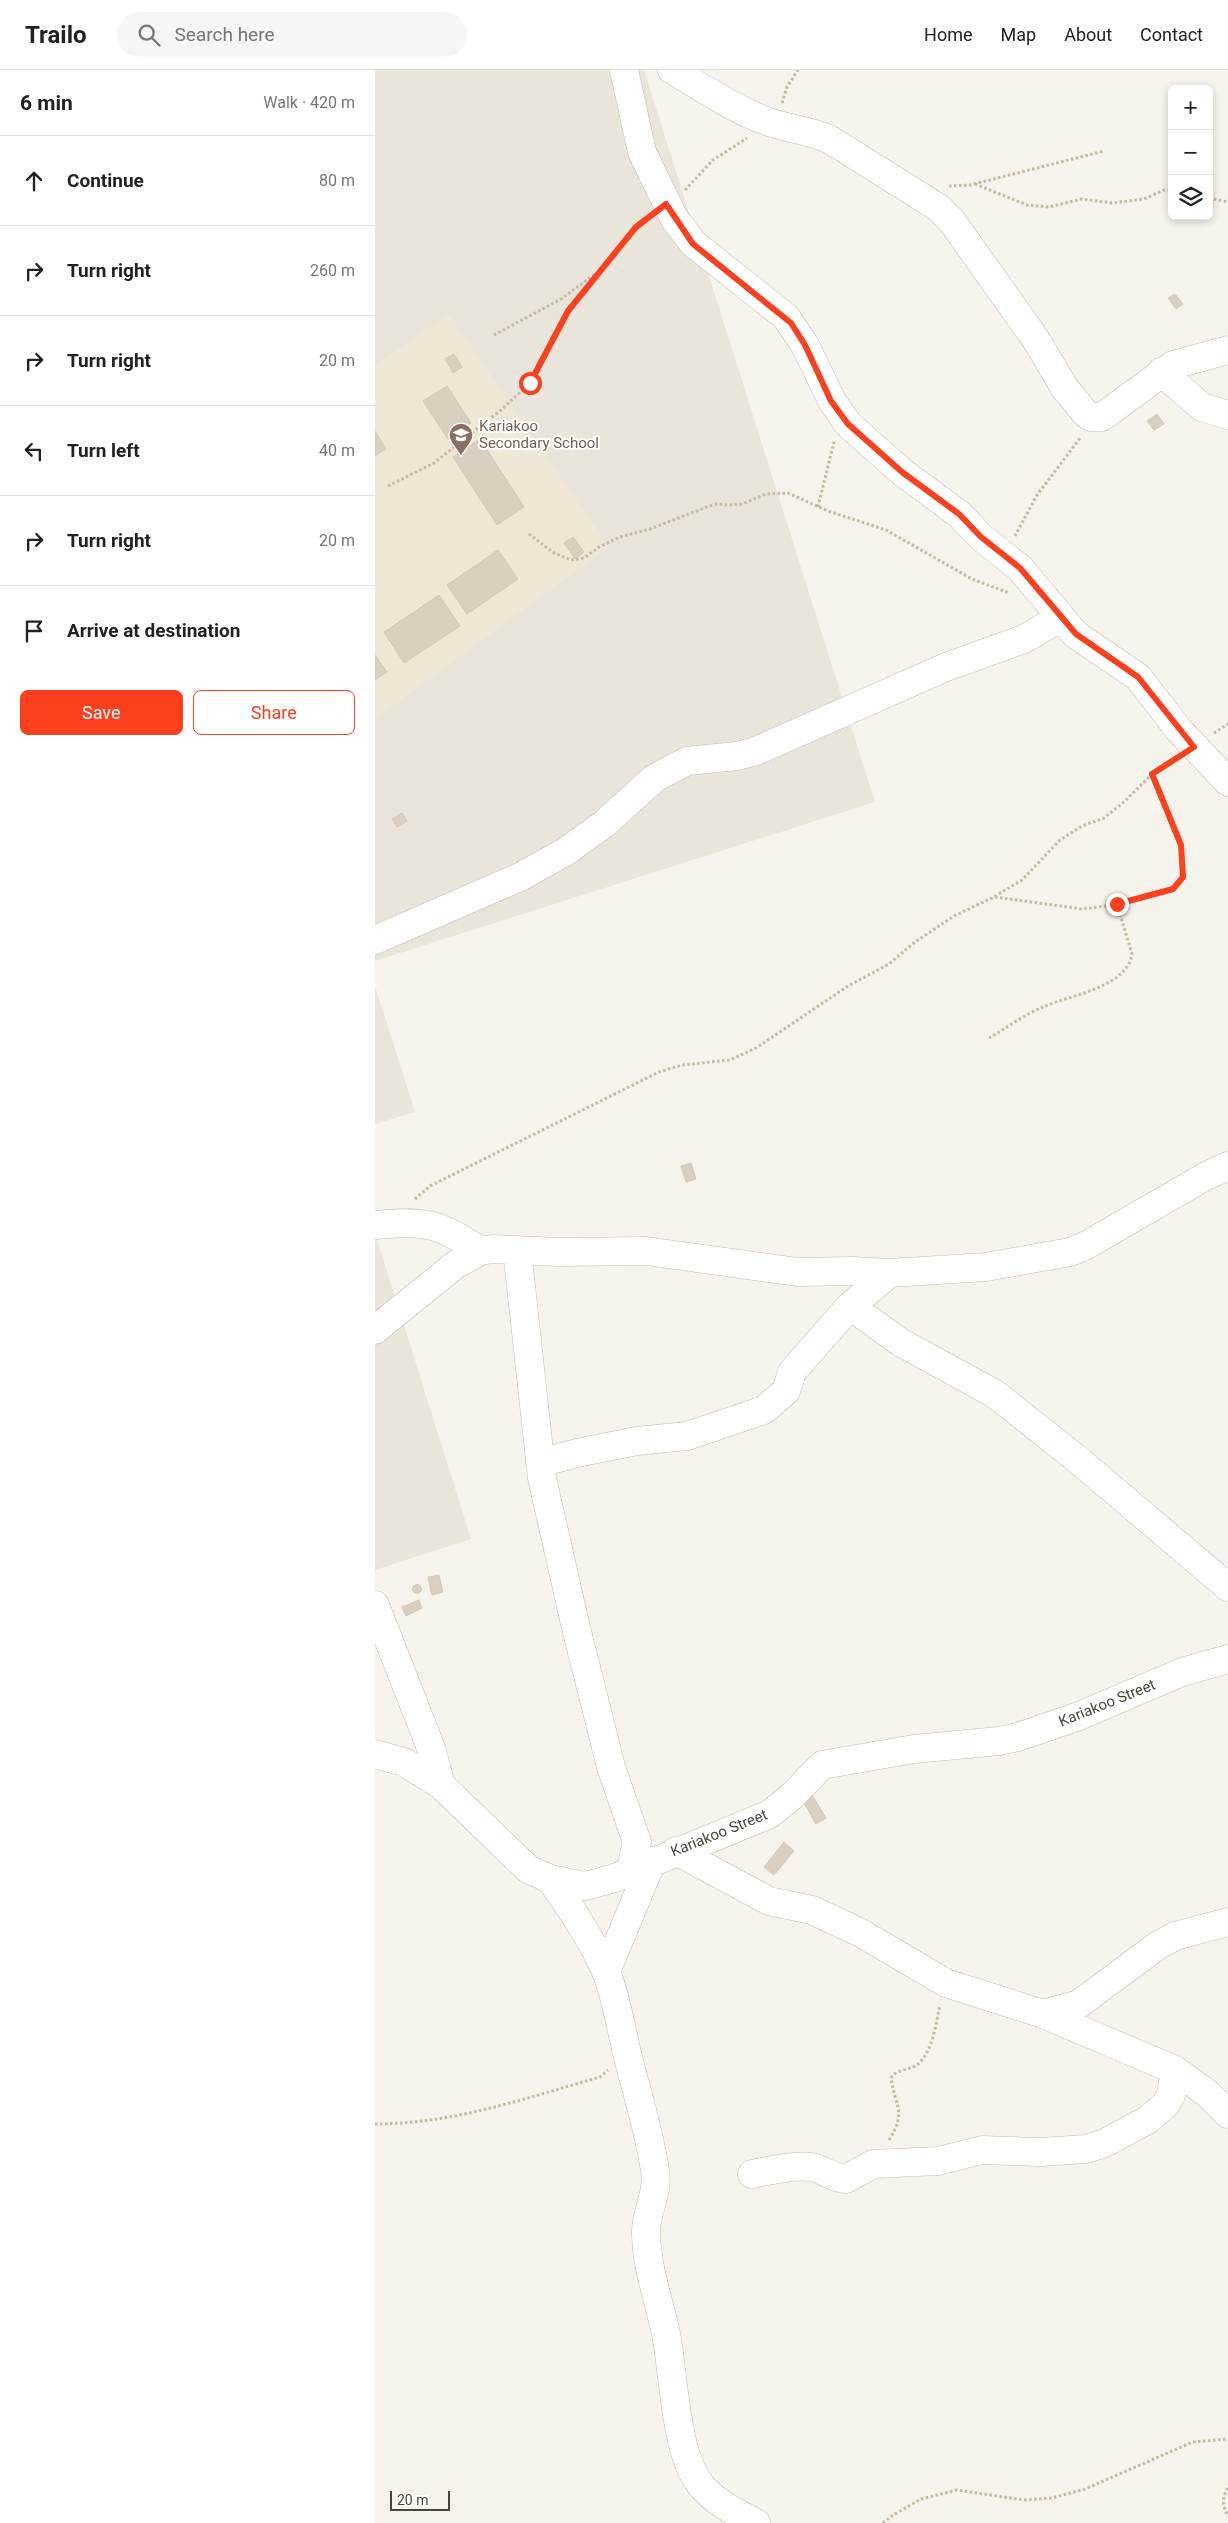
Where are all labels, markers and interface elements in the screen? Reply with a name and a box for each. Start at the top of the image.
search box [117,12,467,57]
text: Trailo [25,21,87,49]
icon: search [135,21,163,49]
text: Search here [175,23,275,46]
text: Home [924,24,973,45]
text: Map [1001,24,1036,45]
text: About [1064,24,1112,45]
text: Contact [1140,24,1203,45]
map controls [1168,85,1213,220]
button: + [1168,85,1213,130]
text: 6 min [20,91,73,115]
text: Walk · 420 m [263,93,355,112]
button: − [1168,130,1213,175]
icon: ahead [20,167,48,195]
text: Continue [67,169,144,192]
text: 80 m [319,171,355,190]
button: layers [1168,175,1213,220]
icon: right [20,257,48,285]
text: Turn right [67,259,151,282]
text: 260 m [310,261,355,280]
icon: right [20,347,48,375]
text: Turn right [67,349,151,372]
text: 20 m [319,351,355,370]
route start [519,372,542,395]
place label: Kariakoo Secondary School [479,417,599,452]
school or university icon: Kariakoo Secondary School [448,422,474,456]
icon: left [20,437,48,465]
text: Turn left [67,439,140,462]
text: 40 m [319,441,355,460]
icon: right [20,527,48,555]
text: Turn right [67,529,151,552]
text: 20 m [319,531,355,550]
icon: arrive [20,617,48,645]
text: Arrive at destination [67,619,240,642]
button: Save [20,690,183,735]
button: Share [193,690,355,735]
route end [1106,893,1129,916]
street label: Kariakoo Street [1056,1675,1158,1731]
street label: Kariakoo Street [668,1805,770,1861]
scale bar [390,2488,450,2511]
text: 20 m [397,2492,429,2508]

